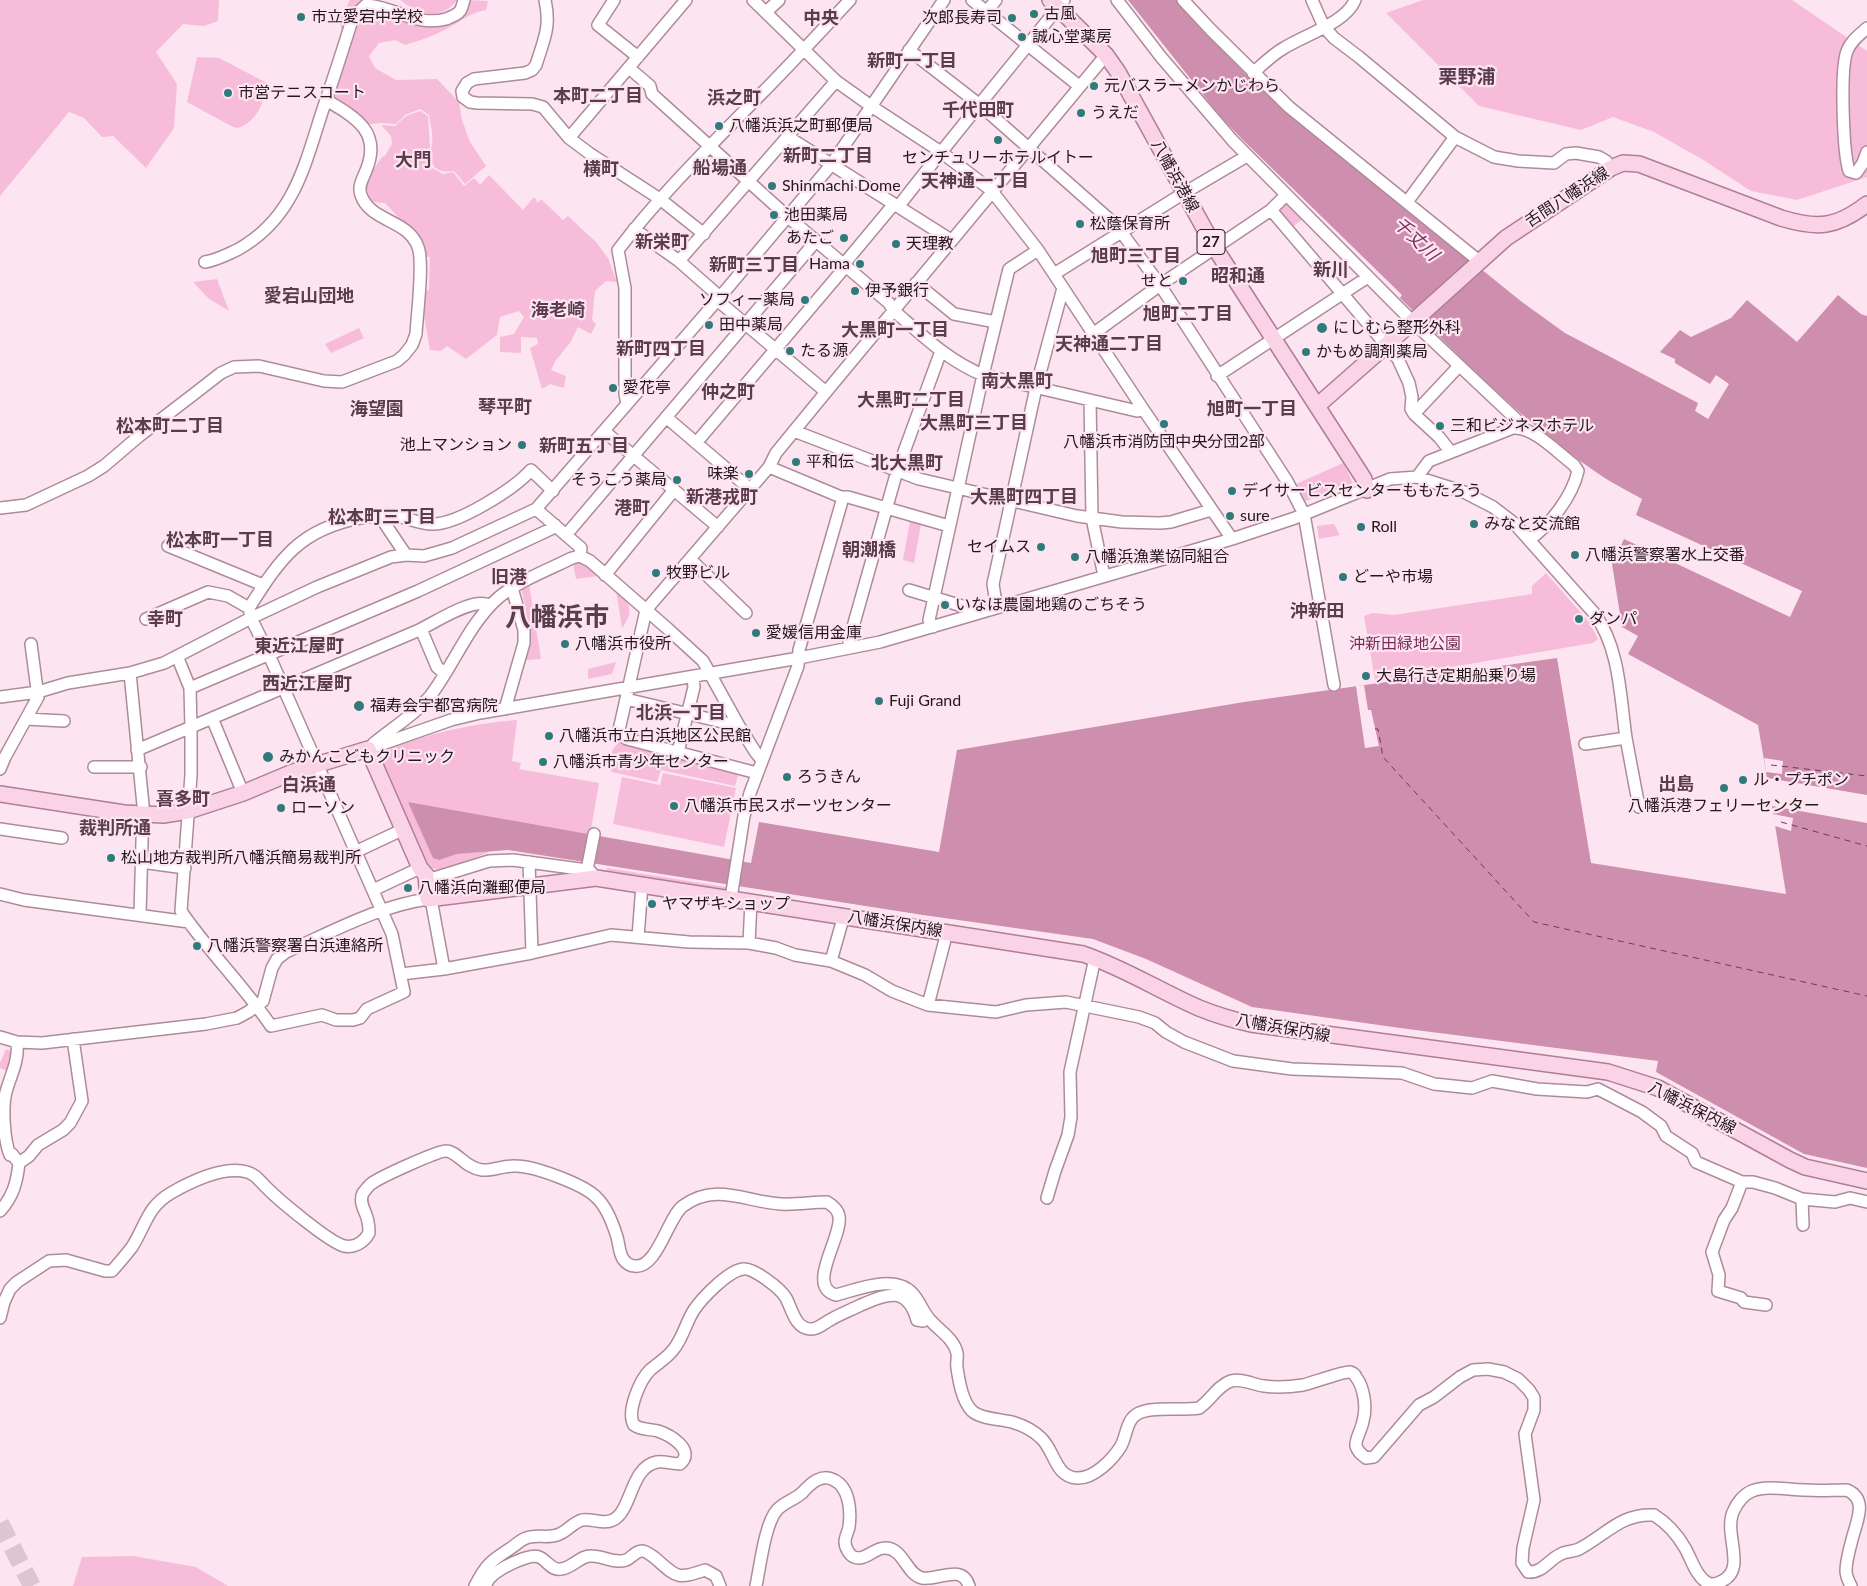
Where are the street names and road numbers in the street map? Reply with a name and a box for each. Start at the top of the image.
street label: 八幡浜港線 [1147,136,1203,216]
street label: 舌間八幡浜線 [1522,163,1612,231]
road number: 27 [1197,230,1225,254]
street label: 八幡浜保内線 [846,907,944,941]
street label: 八幡浜保内線 [1234,1010,1332,1046]
street label: 八幡浜保内線 [1645,1078,1739,1138]

